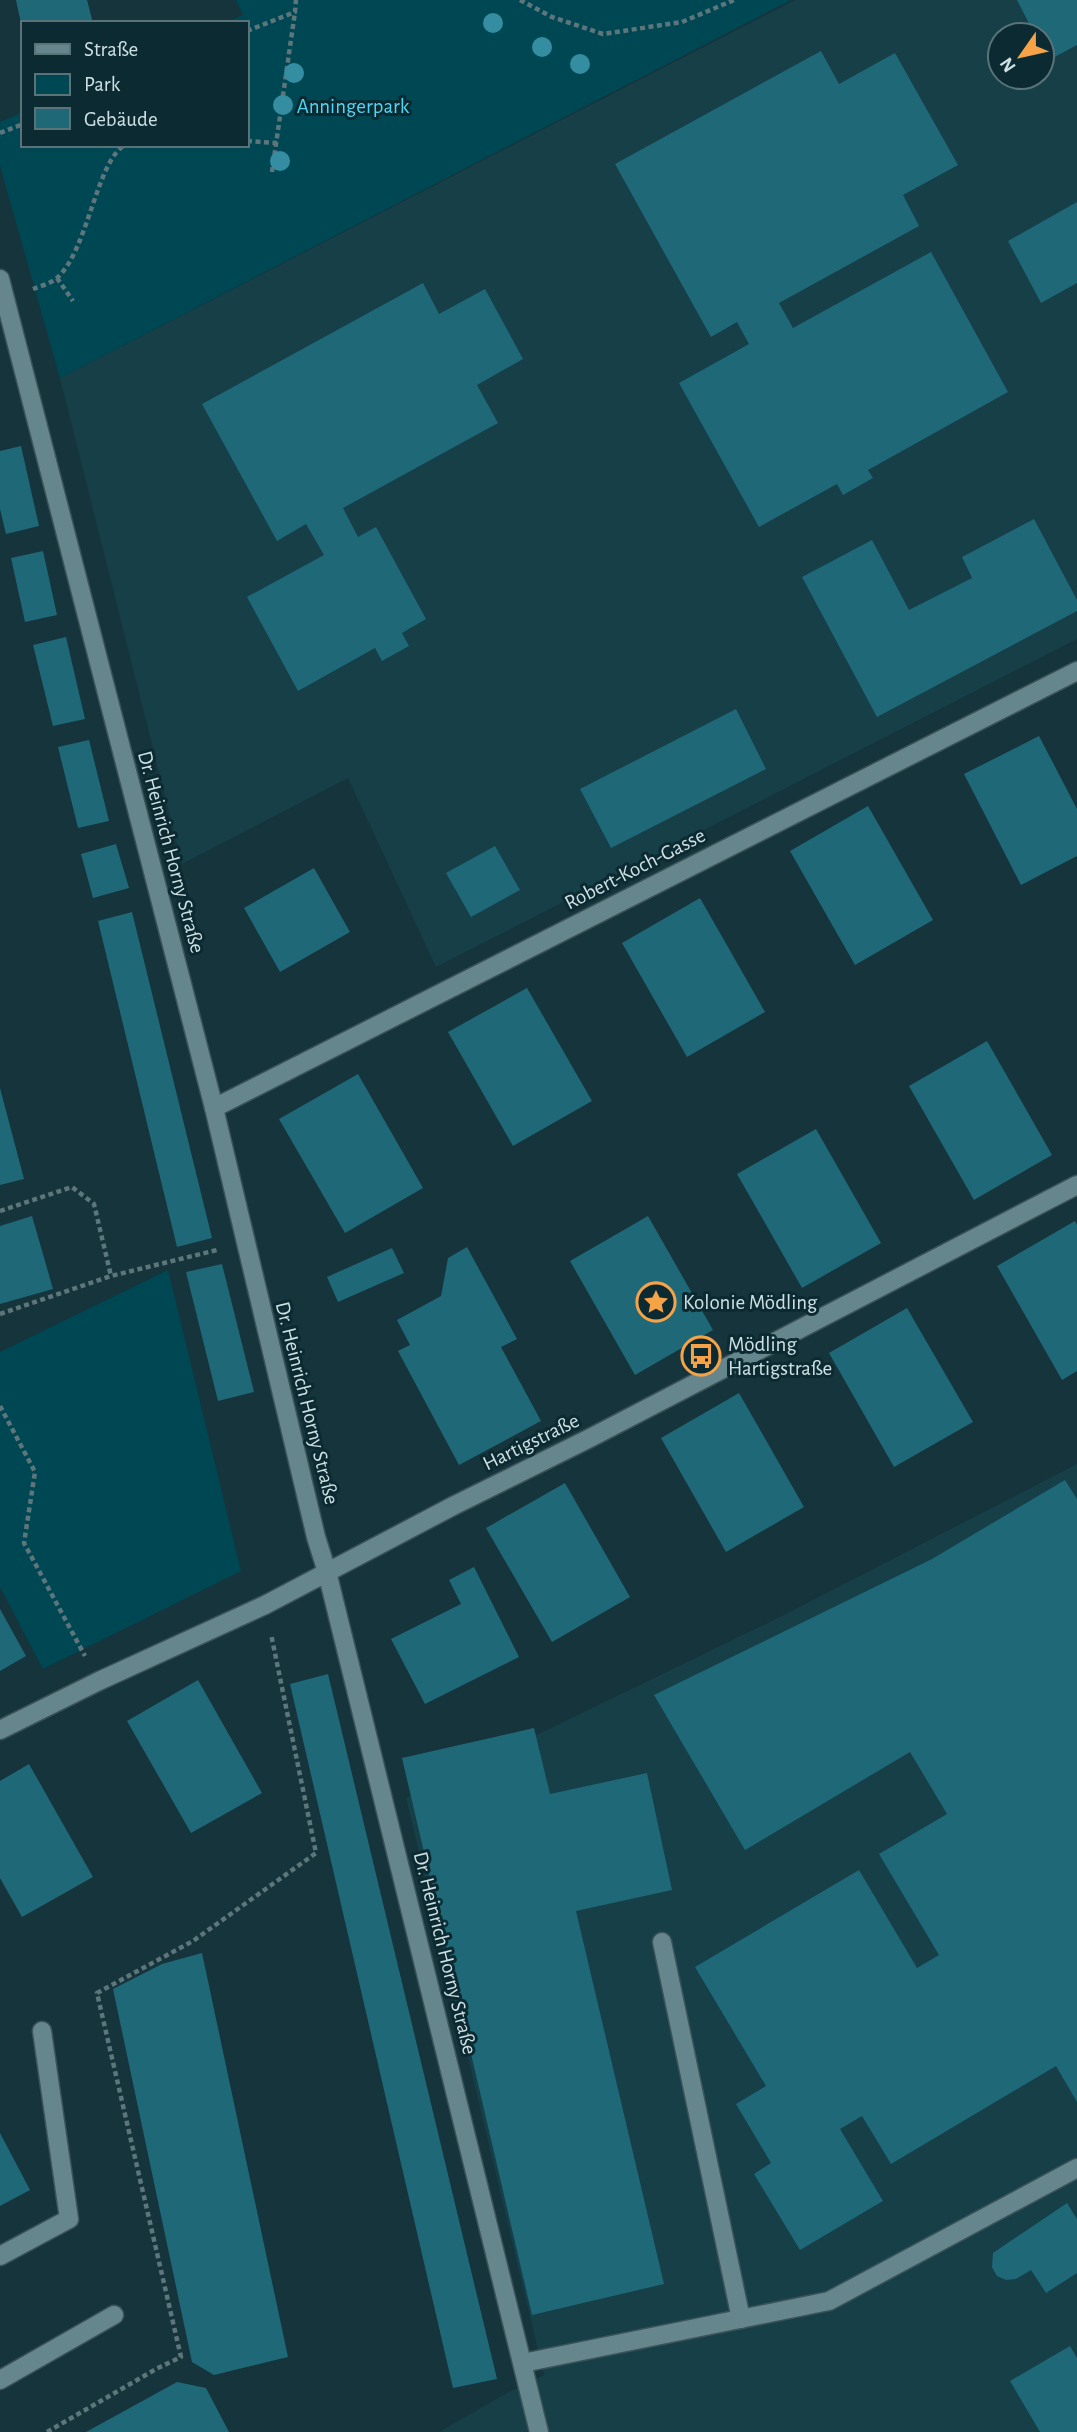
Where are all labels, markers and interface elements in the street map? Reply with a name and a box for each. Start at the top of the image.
legend [21,21,248,147]
north arrow [986,21,1056,91]
text: Straße [84,39,138,60]
text: N [997,54,1020,75]
text: Park [84,74,121,95]
park label: Anningerpark [297,96,410,117]
text: Gebäude [84,109,158,130]
street label: Dr. Heinrich Horny Straße [134,749,208,955]
street label: Robert-Koch-Gasse [561,825,709,913]
place icon: Kolonie Mödling [635,1281,677,1323]
place label: Kolonie Mödling [683,1292,818,1313]
street label: Dr. Heinrich Horny Straße [272,1299,342,1507]
place label: Mödling Hartigstraße [728,1334,832,1379]
bus stop icon: Mödling Hartigstraße [680,1335,722,1377]
street label: Hartigstraße [480,1410,582,1474]
street label: Dr. Heinrich Horny Straße [410,1849,480,2057]

